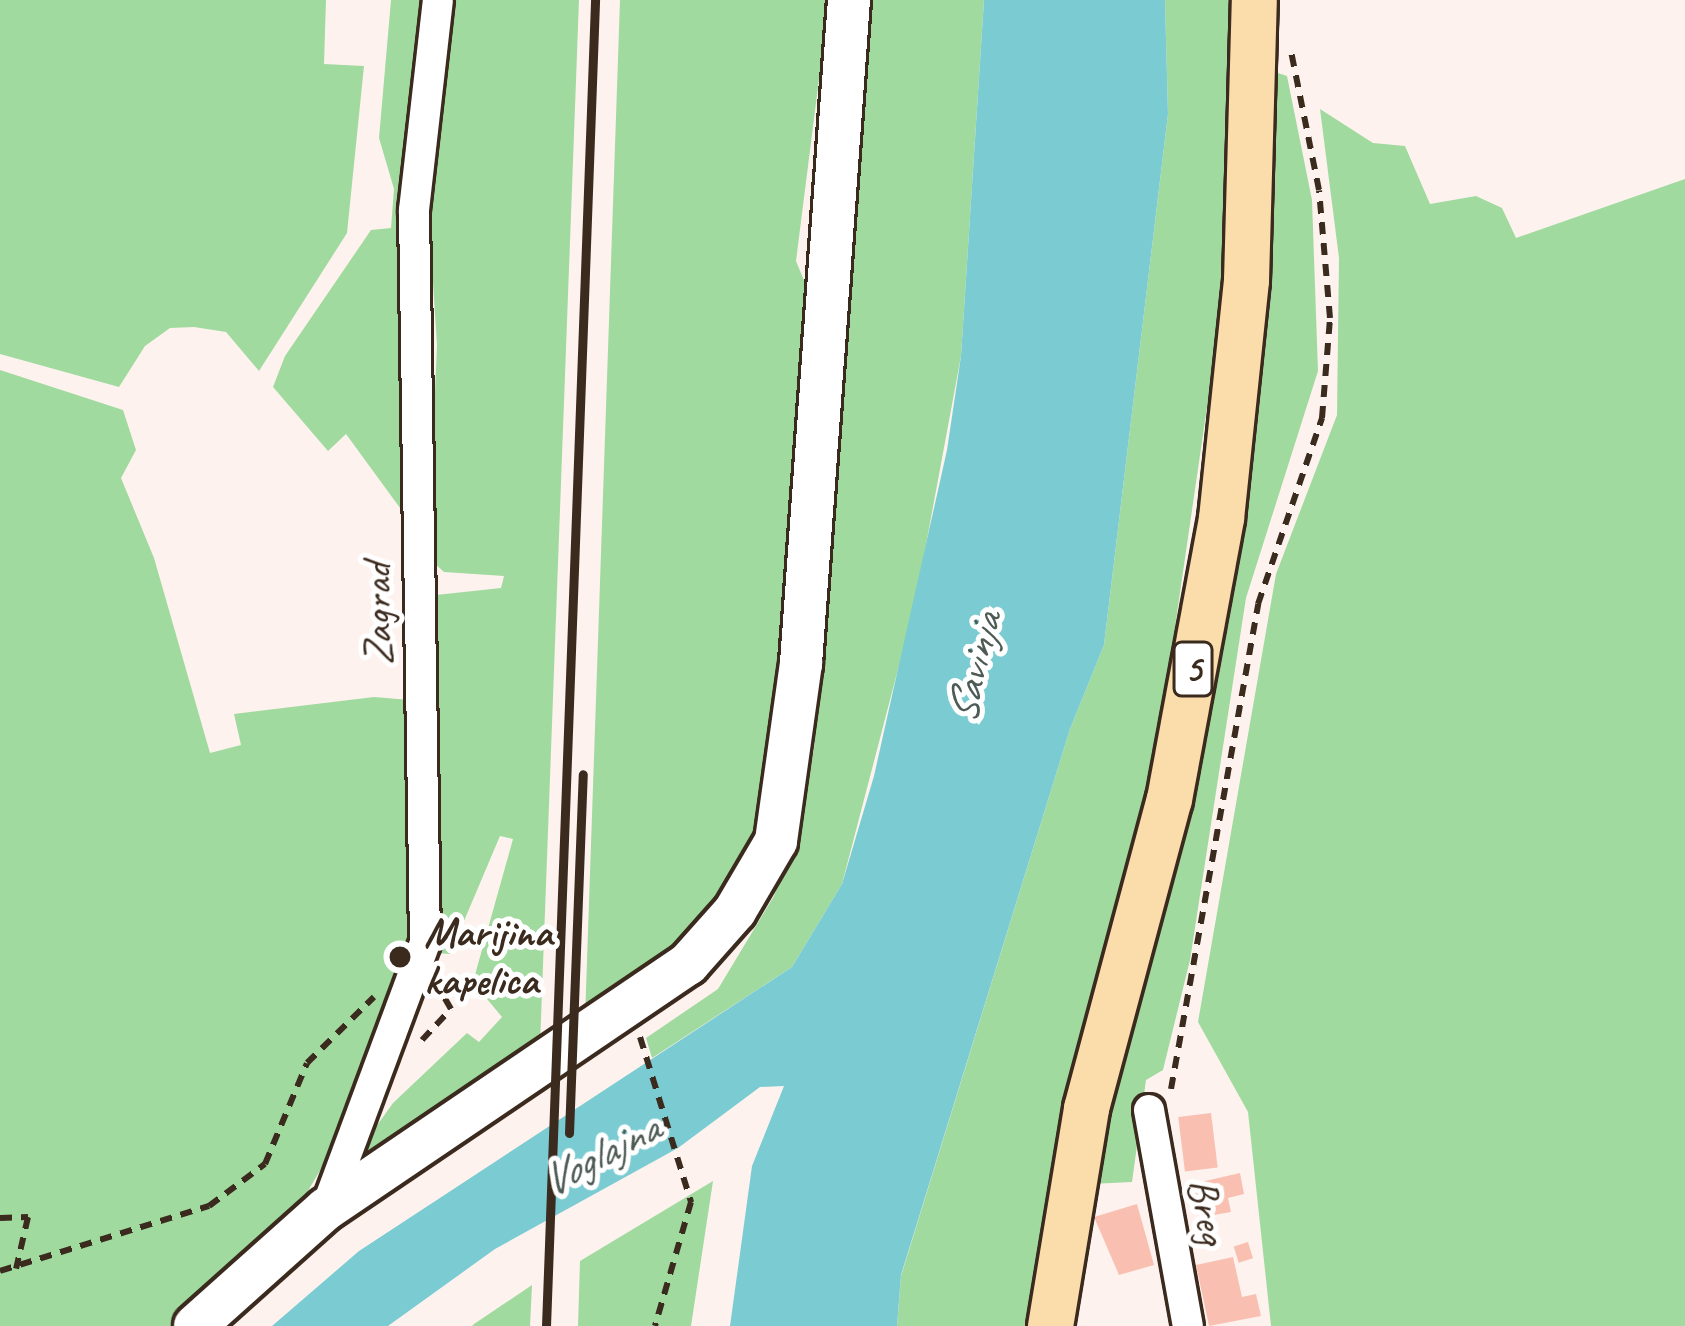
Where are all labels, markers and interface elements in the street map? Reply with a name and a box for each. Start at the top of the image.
street label: Zagrad [352,562,404,666]
water label: Savinja [934,607,1014,729]
road number: 5 [1172,636,1214,702]
place label: Marijina kapelica [424,908,552,1006]
marker: Marijina kapelica [387,944,413,970]
water label: Voglajna [532,1102,668,1208]
street label: Breg [1176,1174,1238,1248]

